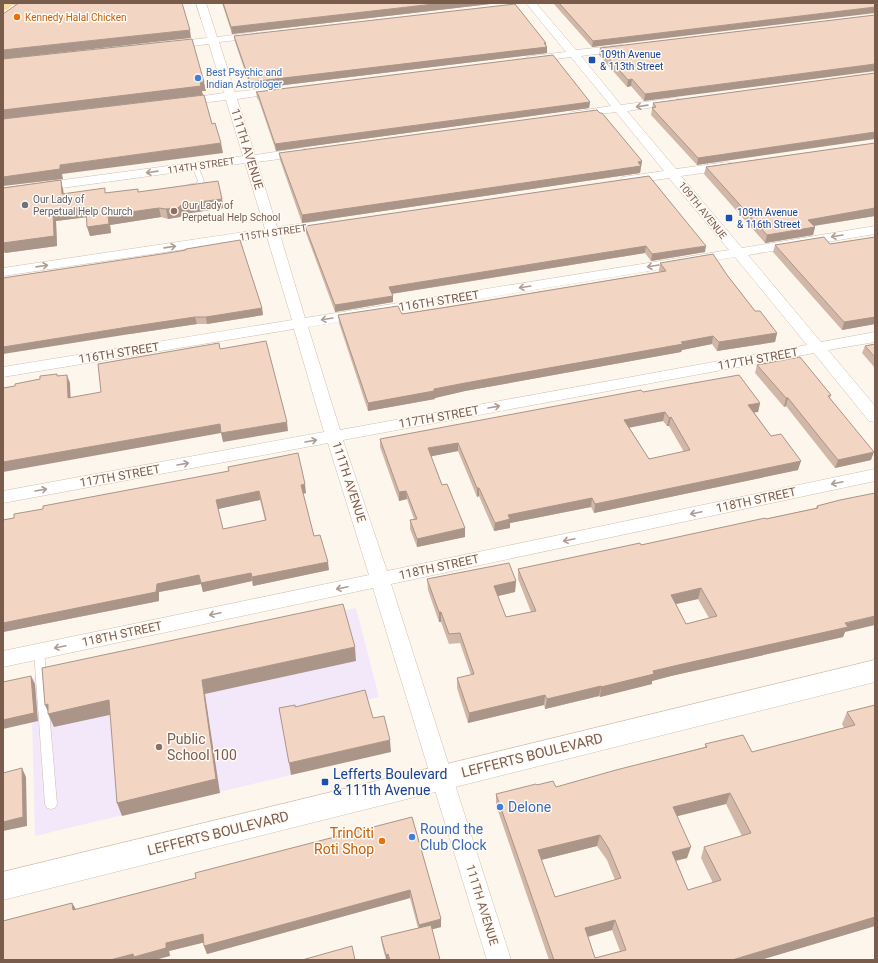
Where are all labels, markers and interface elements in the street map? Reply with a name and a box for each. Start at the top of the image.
marker: Kennedy Halal Chicken [12,12,22,22]
place label: Kennedy Halal Chicken [25,12,126,23]
place label: 109th Avenue & 113th Street [600,49,663,72]
marker: 109th Avenue & 113th Street [587,55,597,65]
place label: Best Psychic and Indian Astrologer [206,67,283,90]
marker: Best Psychic and Indian Astrologer [193,73,203,83]
one-way arrow [636,102,649,110]
street label: 111TH AVENUE [228,107,266,191]
street label: 114TH STREET [167,155,236,176]
one-way arrow [146,168,159,176]
street label: 109TH AVENUE [676,180,729,241]
place label: Our Lady of Perpetual Help Church [33,194,133,217]
marker: Our Lady of Perpetual Help Church [20,200,30,210]
place label: Our Lady of Perpetual Help School [182,200,280,223]
marker: Our Lady of Perpetual Help School [169,206,179,216]
place label: 109th Avenue & 116th Street [737,207,800,230]
marker: 109th Avenue & 116th Street [724,213,734,223]
street label: 115TH STREET [239,222,308,243]
one-way arrow [830,232,843,240]
one-way arrow [163,243,176,251]
one-way arrow [35,262,48,270]
one-way arrow [647,262,660,270]
one-way arrow [519,283,532,291]
street label: 116TH STREET [398,288,480,314]
one-way arrow [321,315,334,323]
street label: 116TH STREET [78,340,160,366]
street label: 117TH STREET [717,345,799,373]
street label: 117TH STREET [398,403,480,431]
one-way arrow [487,403,500,411]
one-way arrow [304,437,317,445]
street label: 111TH AVENUE [329,440,369,524]
one-way arrow [176,460,189,468]
street label: 117TH STREET [79,462,161,490]
one-way arrow [831,480,844,488]
street label: 118TH STREET [715,485,797,515]
one-way arrow [34,486,47,494]
one-way arrow [690,510,703,518]
one-way arrow [563,536,576,544]
street label: 118TH STREET [398,552,480,582]
one-way arrow [336,584,349,592]
one-way arrow [209,611,222,619]
street label: 118TH STREET [81,619,163,649]
one-way arrow [54,643,67,651]
street label: LEFFERTS BOULEVARD [460,730,604,780]
place label: Public School 100 [167,731,237,763]
marker: Public School 100 [154,742,164,752]
place label: Lefferts Boulevard & 111th Avenue [333,766,447,798]
marker: Lefferts Boulevard & 111th Avenue [320,777,330,787]
place label: Delone [508,799,551,815]
marker: Delone [495,802,505,812]
street label: LEFFERTS BOULEVARD [146,808,290,858]
place label: Round the Club Clock [420,821,487,853]
place label: TrinCiti Roti Shop [314,825,374,857]
marker: Round the Club Clock [407,832,417,842]
marker: TrinCiti Roti Shop [377,836,387,846]
street label: 111TH AVENUE [463,863,501,947]

